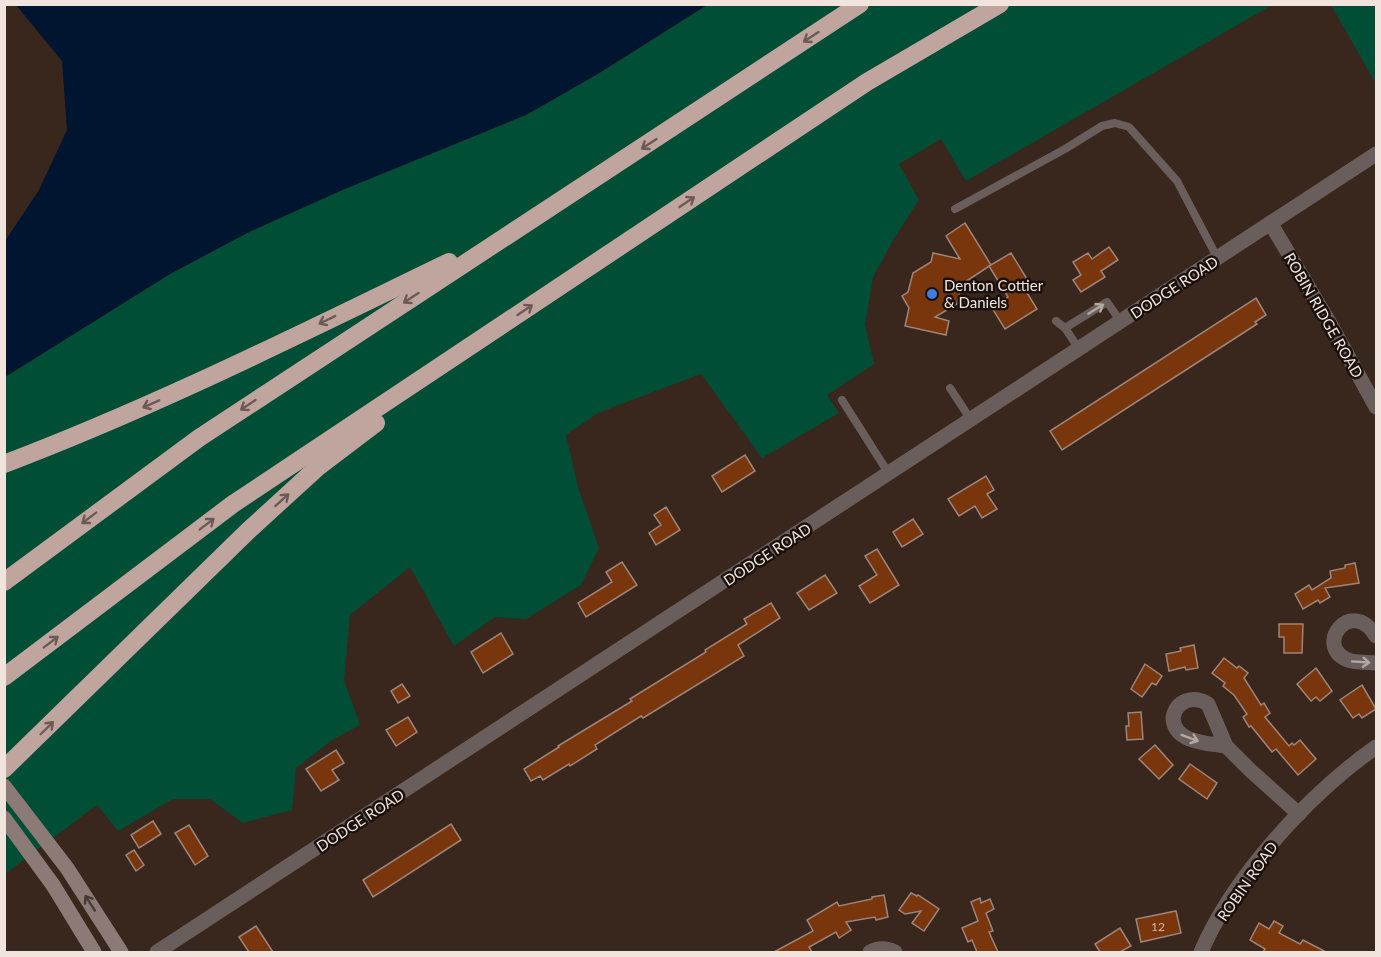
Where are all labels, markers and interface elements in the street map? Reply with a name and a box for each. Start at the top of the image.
one-way arrow [804,31,820,43]
one-way arrow [640,138,657,151]
one-way arrow [679,196,695,208]
street label: ROBIN RIDGE ROAD [1281,249,1367,381]
street label: DODGE ROAD [1127,252,1221,322]
place label: Denton Cottier & Daniels [944,276,1044,311]
marker: Denton Cottier & Daniels [925,287,939,301]
one-way arrow [403,292,420,304]
one-way arrow [1088,302,1105,315]
one-way arrow [516,304,533,316]
one-way arrow [319,315,337,327]
one-way arrow [143,399,161,410]
one-way arrow [240,399,257,411]
one-way arrow [275,493,290,507]
one-way arrow [82,512,98,524]
one-way arrow [198,518,214,531]
street label: DODGE ROAD [720,519,814,589]
one-way arrow [43,636,59,648]
one-way arrow [1350,657,1370,668]
one-way arrow [39,721,54,735]
one-way arrow [1181,733,1199,744]
street label: DODGE ROAD [313,785,407,855]
street label: ROBIN ROAD [1213,838,1281,924]
one-way arrow [84,895,96,912]
house number: 12 [1151,919,1165,934]

